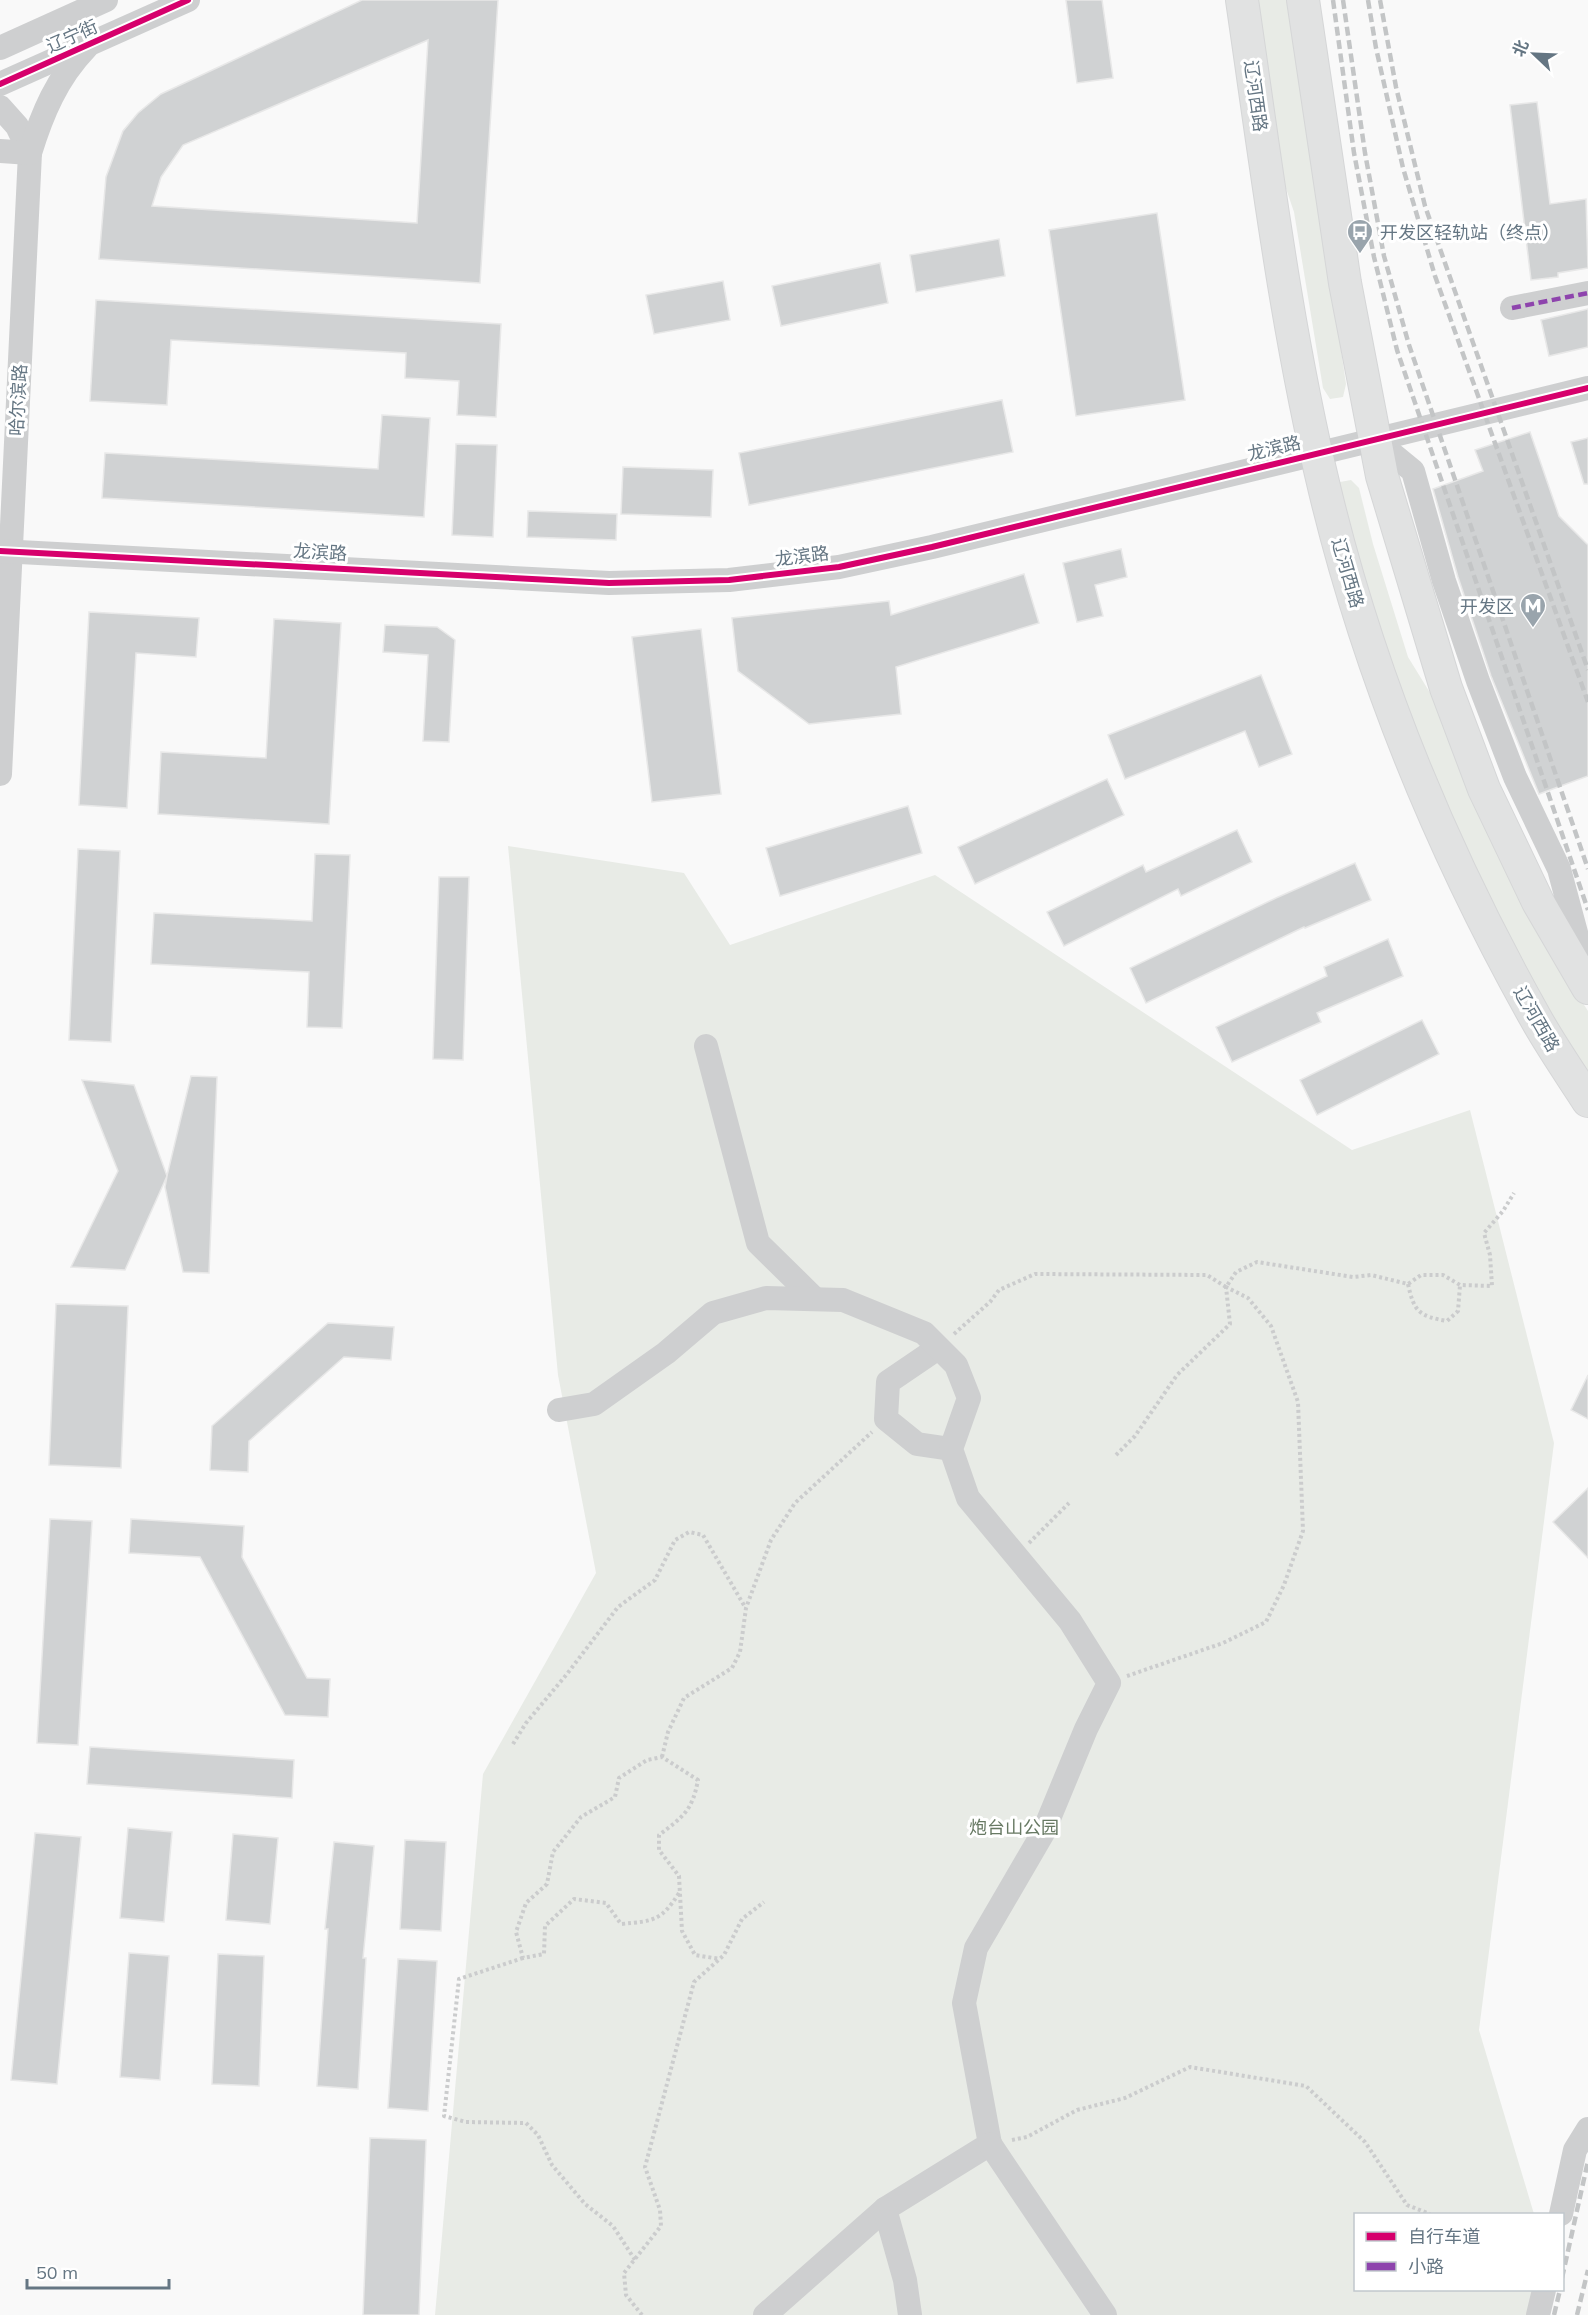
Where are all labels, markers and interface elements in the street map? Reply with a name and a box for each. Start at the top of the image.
street label: 辽宁街 [43,15,101,57]
north arrow [1504,24,1564,84]
text: 北 [1508,37,1533,59]
street label: 辽河西路 [1240,59,1272,133]
bus stop icon: 开发区轻轨站（终点） [1345,217,1375,255]
place label: 开发区轻轨站（终点） [1380,221,1560,244]
street label: 哈尔滨路 [5,363,31,437]
street label: 龙滨路 [1245,431,1303,465]
street label: 辽河西路 [1327,535,1369,611]
street label: 龙滨路 [292,539,348,565]
street label: 龙滨路 [774,541,830,571]
metro station icon: 开发区 [1518,591,1548,629]
place label: 开发区 [1460,595,1514,618]
street label: 辽河西路 [1509,982,1565,1056]
park label: 炮台山公园 [969,1816,1059,1839]
legend [1354,2213,1564,2291]
text: 自行车道 [1408,2225,1480,2248]
scale bar [27,2252,170,2290]
text: 小路 [1408,2255,1444,2278]
text: 50 m [36,2261,78,2284]

